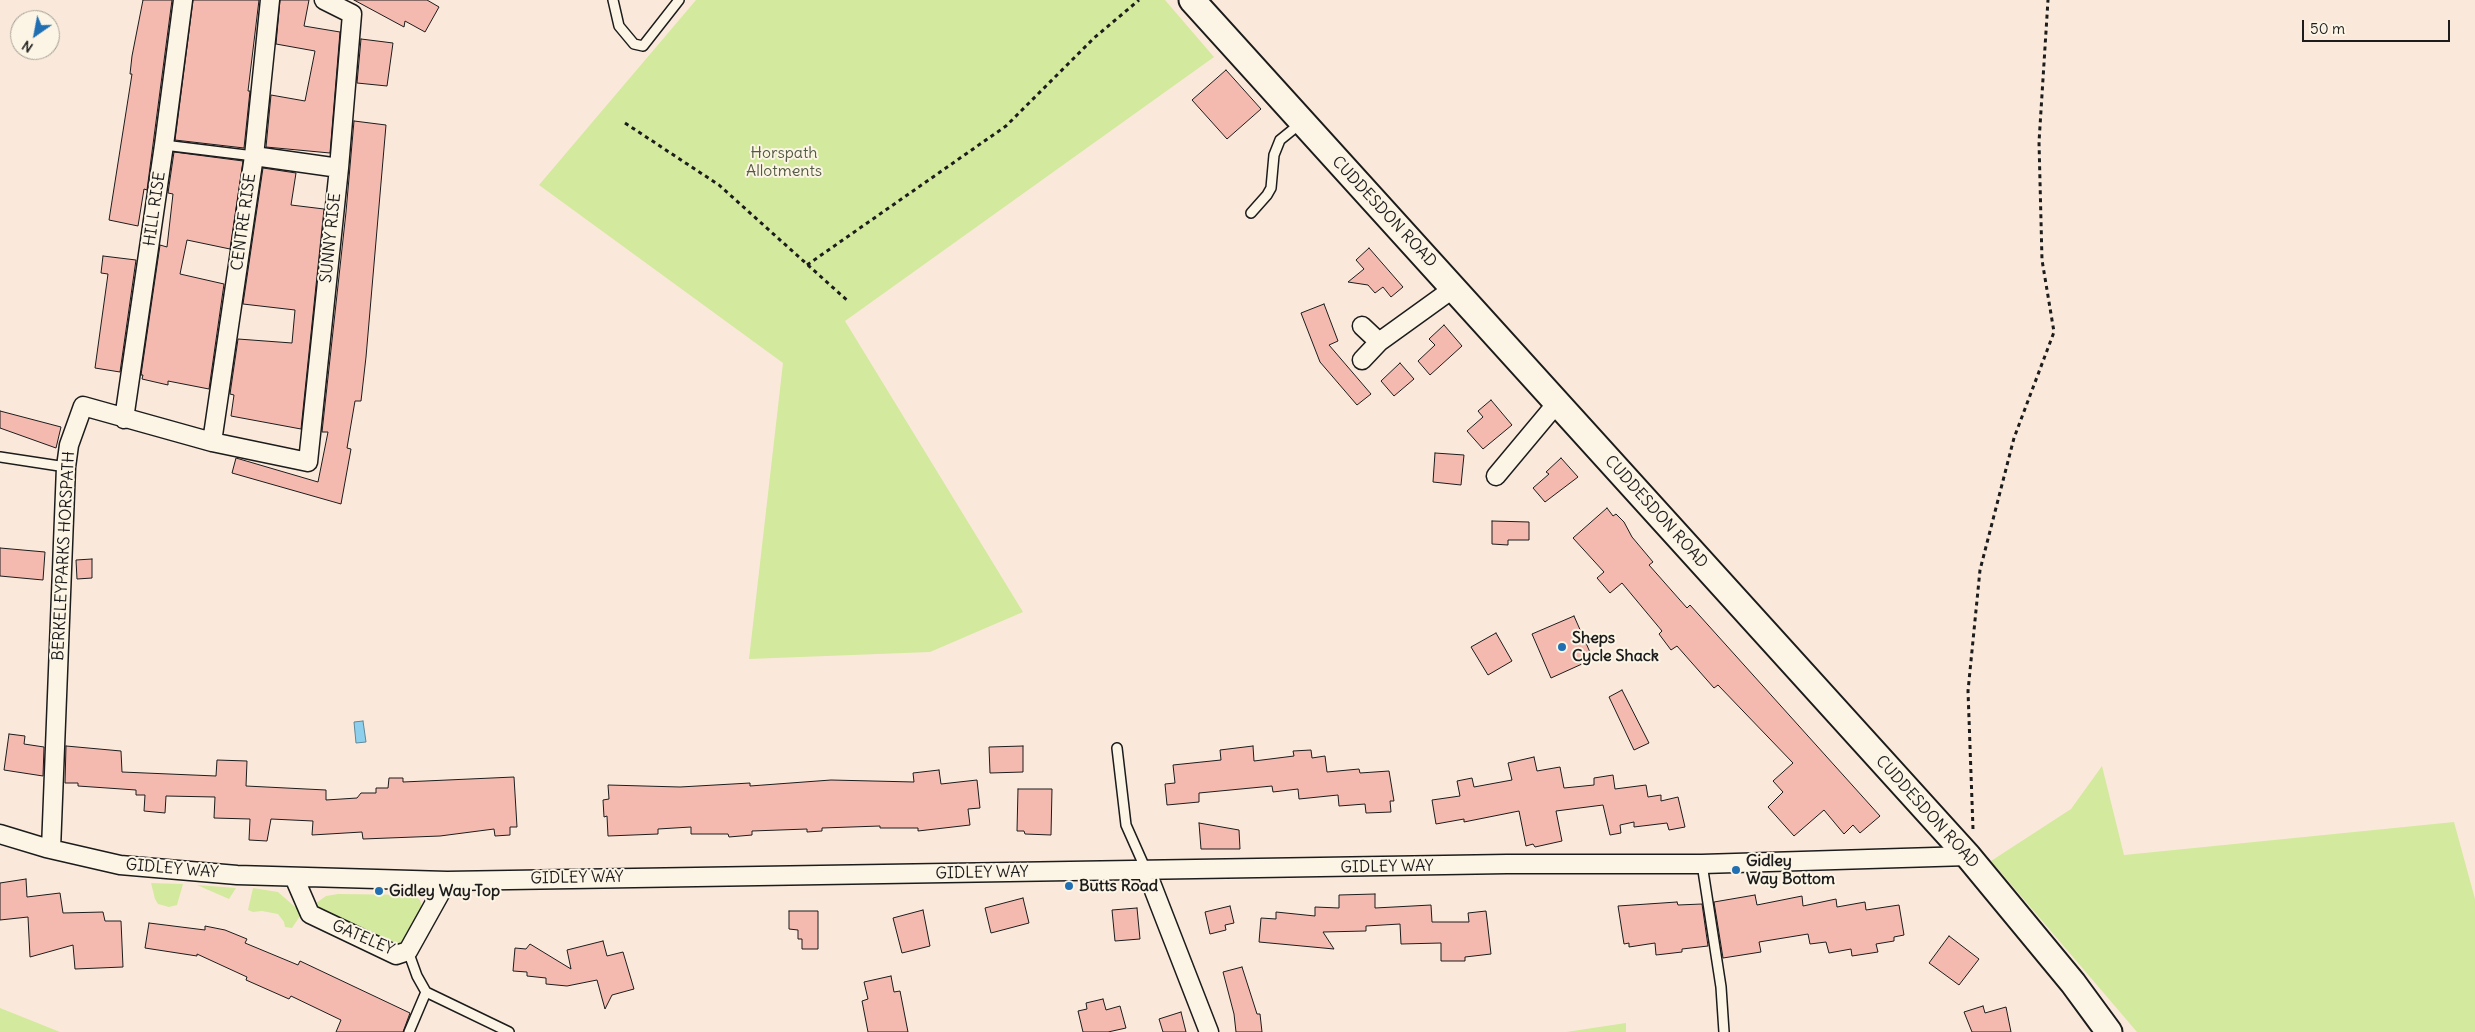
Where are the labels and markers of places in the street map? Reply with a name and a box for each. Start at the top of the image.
place label: Sheps Cycle Shack [1572,628,1659,666]
marker: Sheps Cycle Shack [1556,641,1568,653]
place label: Gidley Way Bottom [1746,851,1835,889]
marker: Gidley Way Bottom [1730,864,1742,876]
place label: Butts Road [1079,876,1158,896]
marker: Butts Road [1063,880,1075,892]
place label: Gidley Way Top [389,881,500,901]
marker: Gidley Way Top [373,885,385,897]

